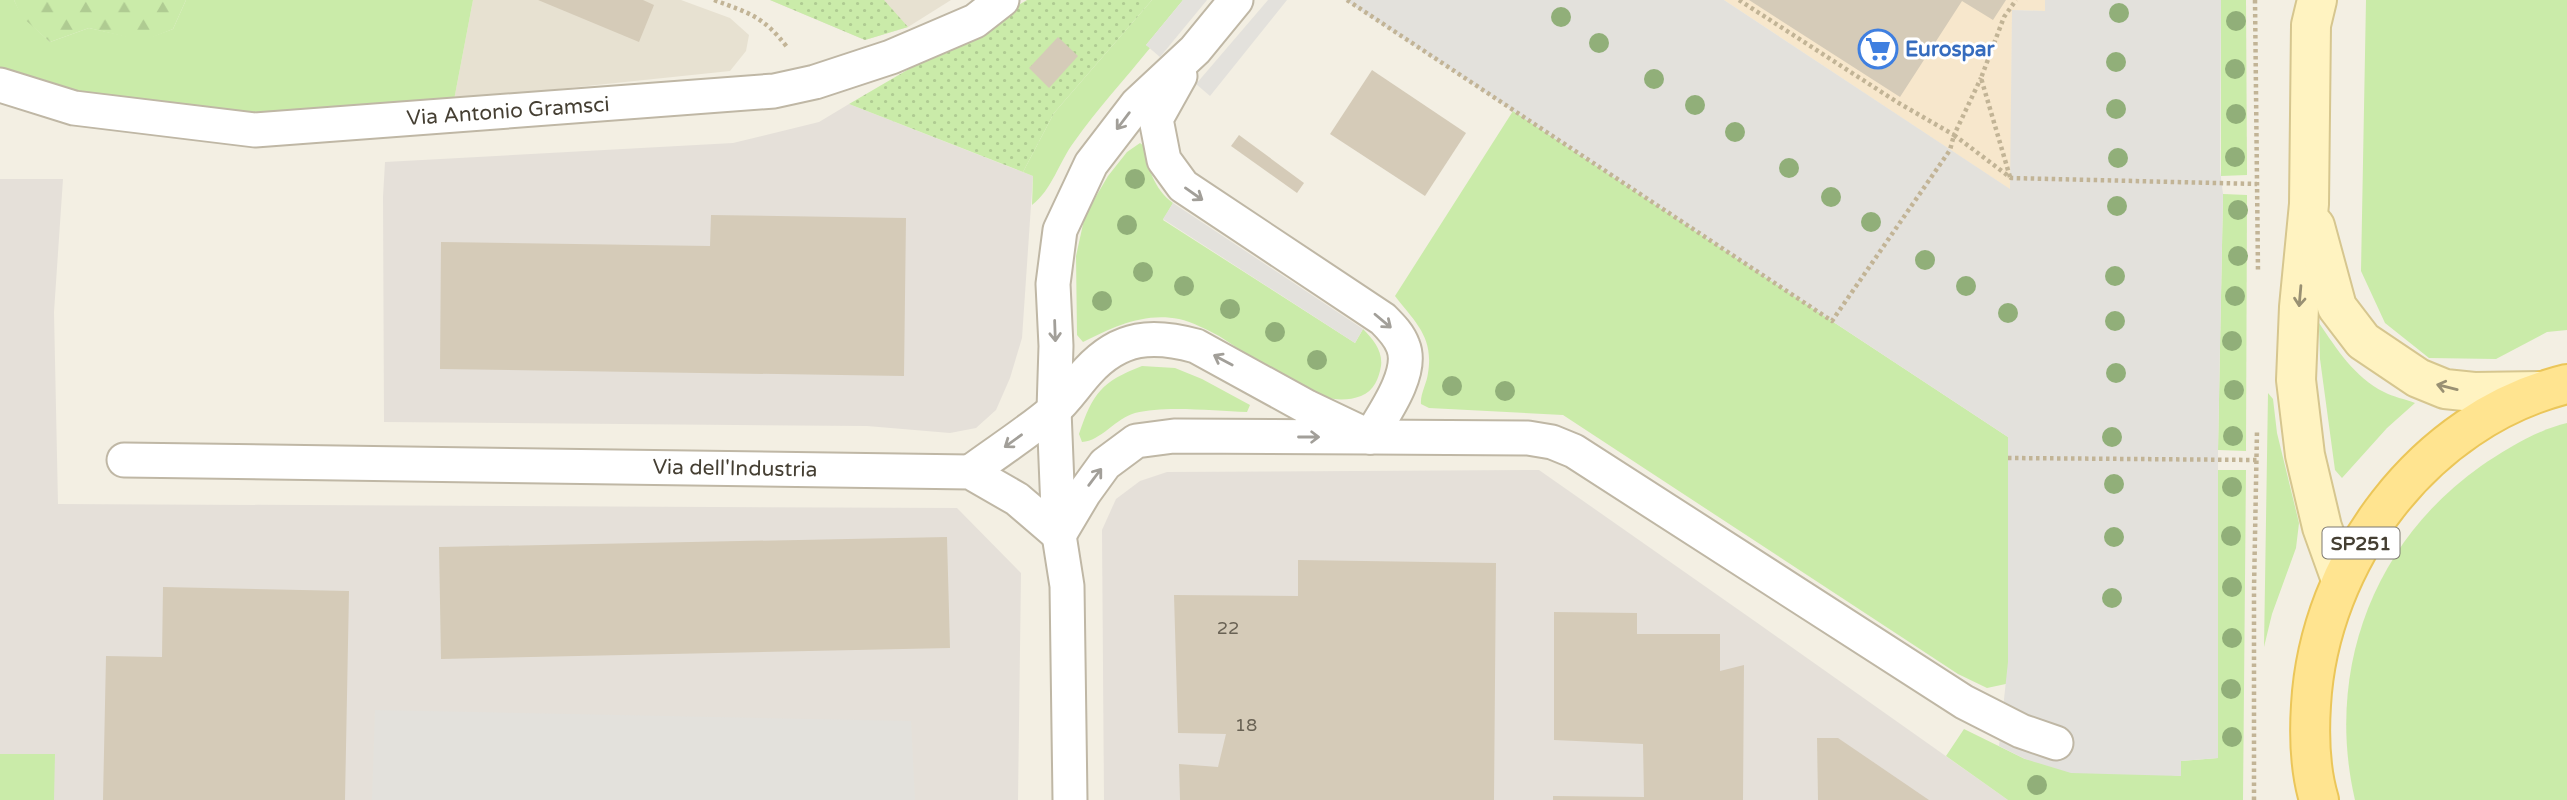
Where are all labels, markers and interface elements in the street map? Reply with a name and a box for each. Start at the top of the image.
supermarket icon: Eurospar [1857,28,1899,70]
place label: Eurospar [1905,37,1996,62]
street label: Via Antonio Gramsci [406,92,610,131]
one-way arrow [1116,112,1131,131]
one-way arrow [1184,187,1203,201]
one-way arrow [2293,284,2306,307]
one-way arrow [1373,313,1391,328]
one-way arrow [1049,319,1062,342]
one-way arrow [1213,352,1234,366]
one-way arrow [2437,380,2459,393]
one-way arrow [1297,430,1320,444]
one-way arrow [1004,433,1023,448]
street label: Via dell'Industria [652,455,818,482]
one-way arrow [1088,468,1103,487]
road number: SP251 [2322,528,2400,558]
house number: 22 [1217,617,1239,639]
house number: 18 [1235,714,1257,736]

